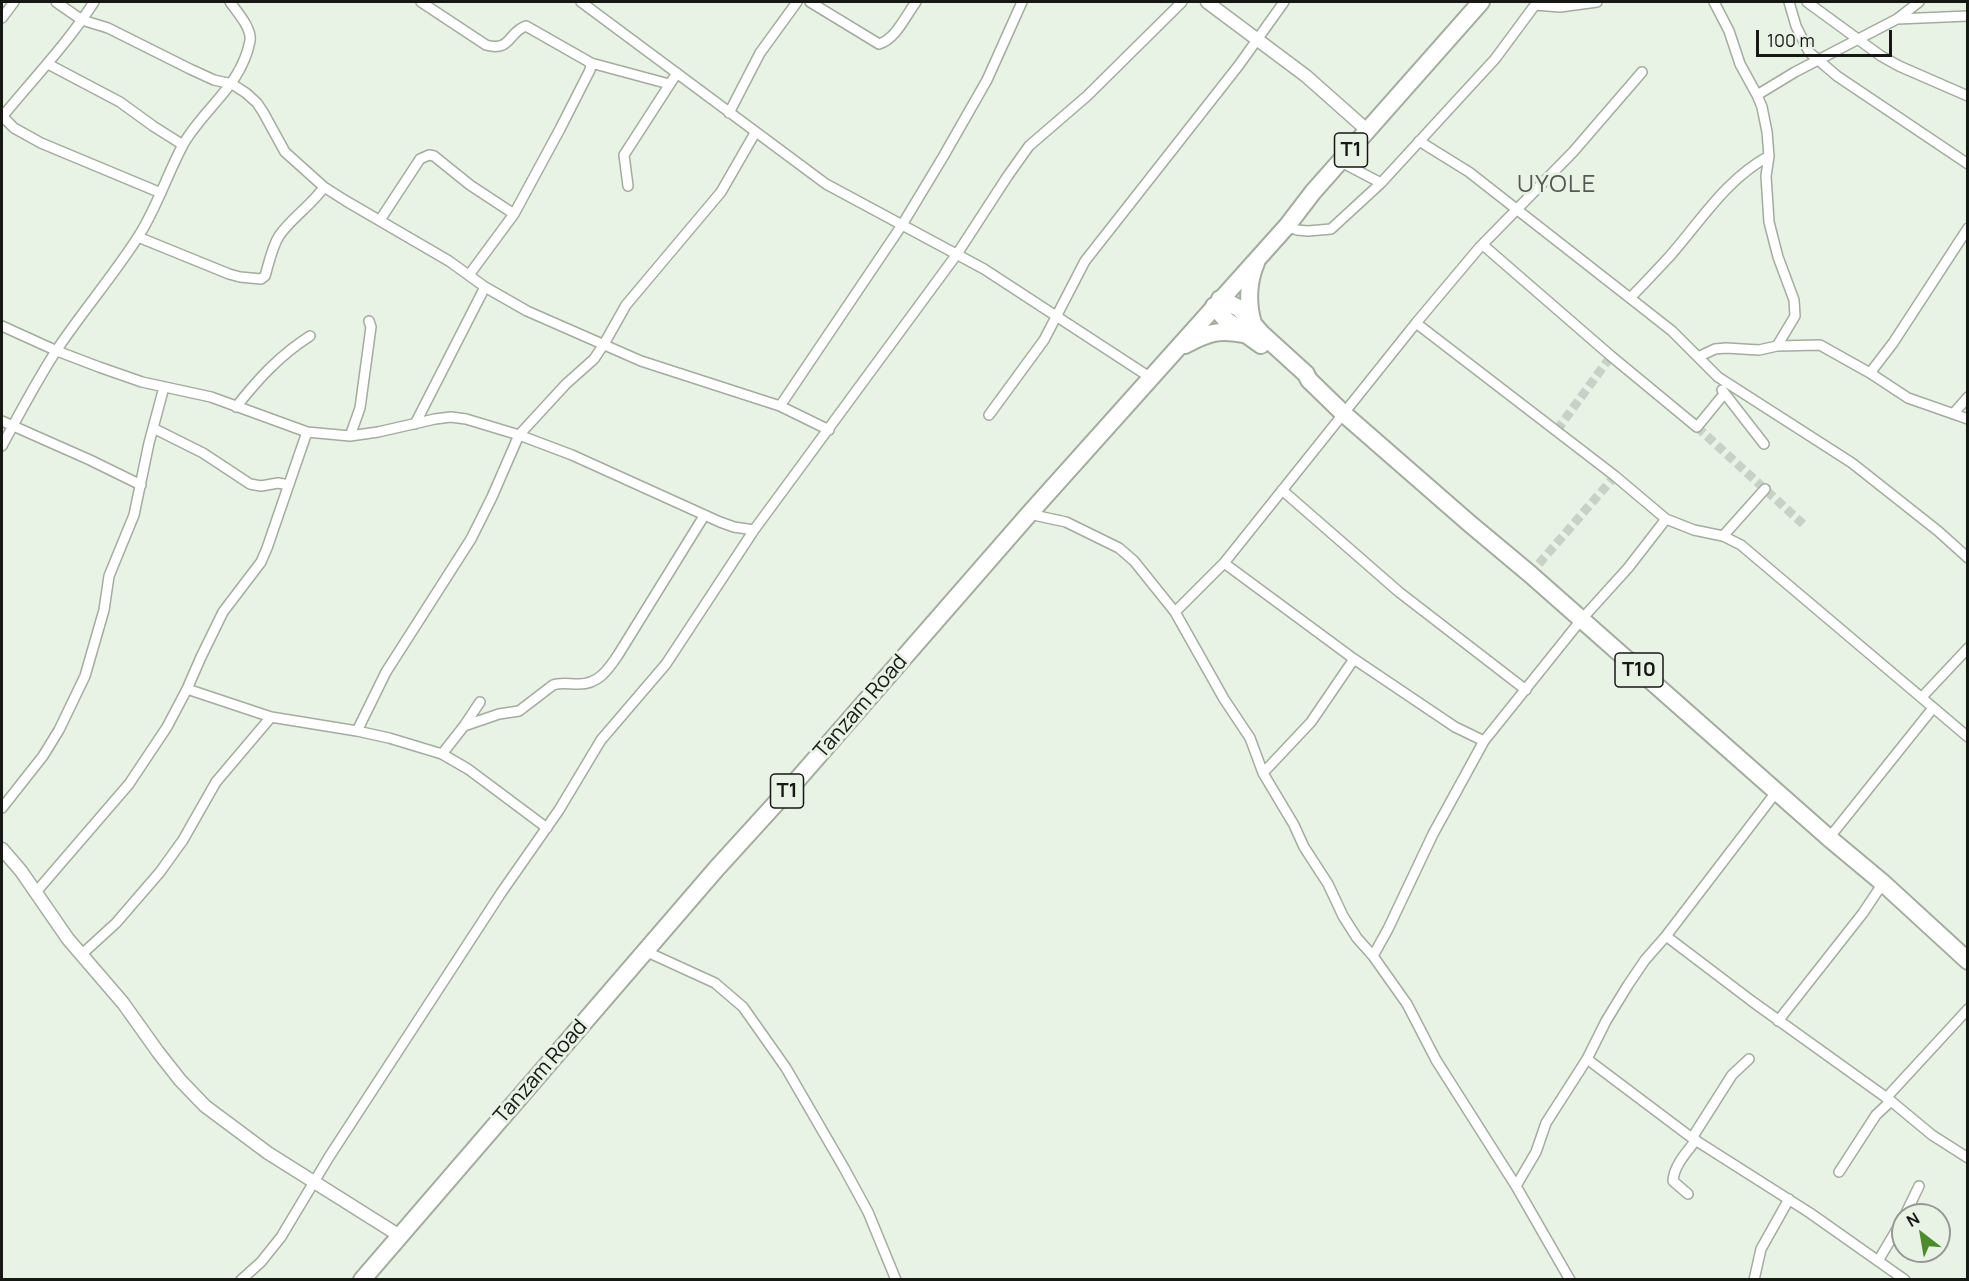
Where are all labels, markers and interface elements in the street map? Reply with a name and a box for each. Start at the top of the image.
scale bar [1759,18,1896,56]
text: 100 m [1767,28,1815,52]
road number: T1 [1334,133,1368,167]
district label: UYOLE [1517,171,1597,199]
street label: Tanzam Road [809,650,913,764]
road number: T10 [1615,653,1663,687]
road number: T1 [770,774,804,808]
street label: Tanzam Road [489,1015,593,1129]
north arrow [1891,1203,1951,1263]
text: N [1902,1207,1923,1232]

